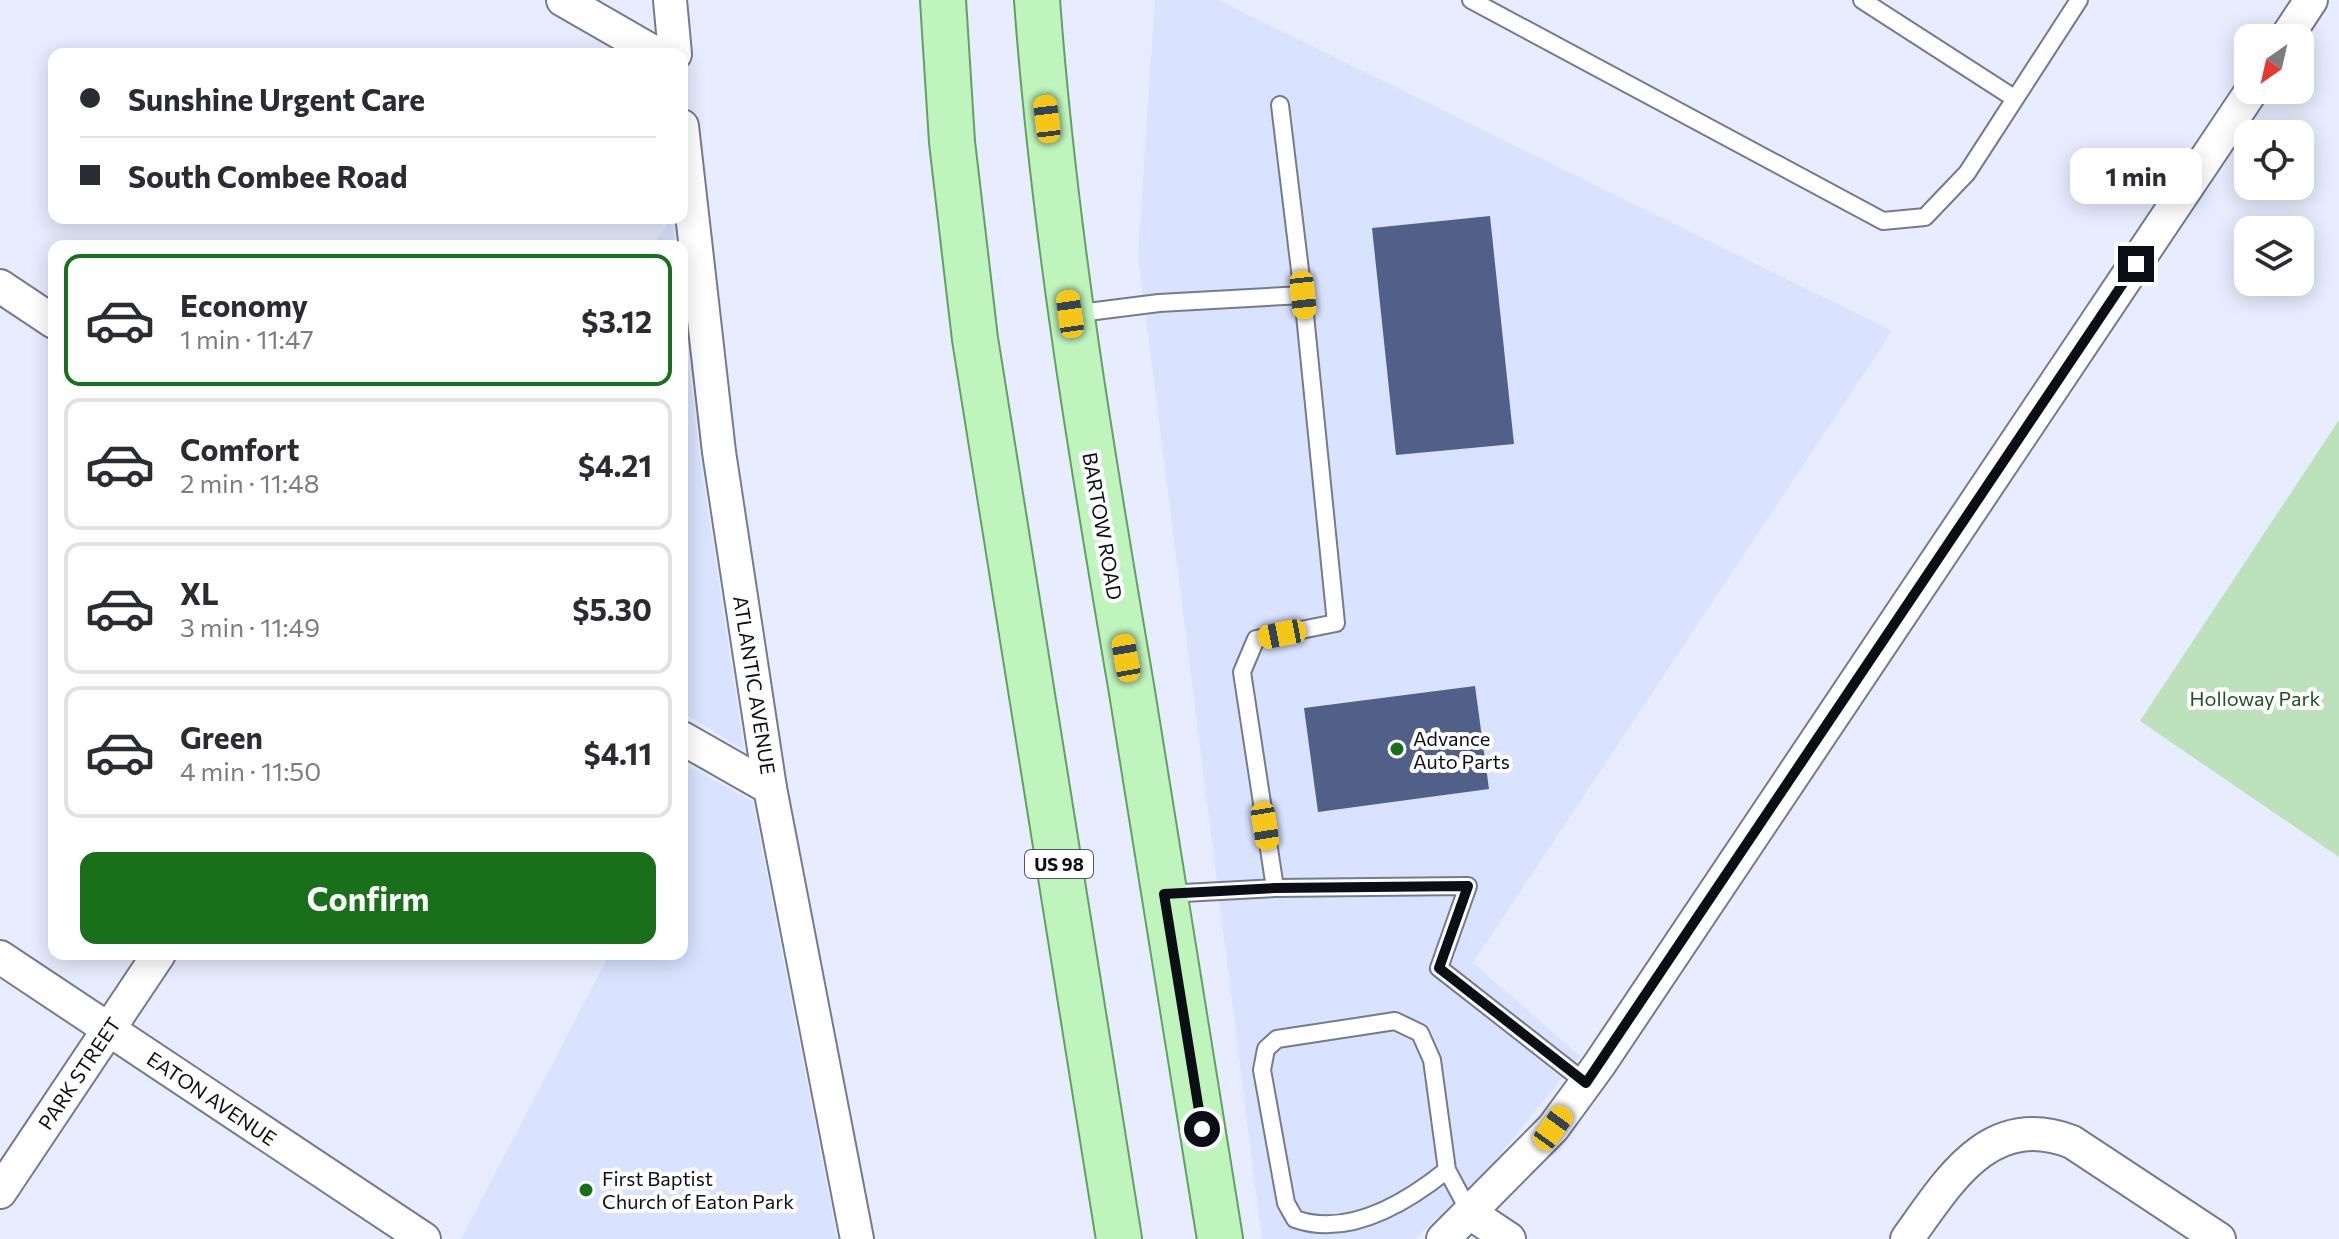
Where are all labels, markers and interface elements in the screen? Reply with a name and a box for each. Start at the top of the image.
north arrow [2234,24,2314,104]
map controls [2234,24,2314,296]
text: Sunshine Urgent Care [128,80,425,117]
car [1032,94,1062,144]
button: locate [2234,120,2314,200]
callout: 1 min [2070,148,2202,204]
text: South Combee Road [128,157,407,194]
text: 1 min [2105,160,2167,191]
button: layers [2234,216,2314,296]
route end [2118,246,2154,282]
car [1289,270,1317,320]
icon: car [84,284,156,356]
text: Economy [180,286,308,323]
car [1055,289,1085,339]
text: $3.12 [581,302,652,339]
text: 1 min · 11:47 [180,323,314,354]
icon: car [84,428,156,500]
text: Comfort [180,430,299,467]
text: $4.21 [578,446,652,483]
street label: BARTOW ROAD [1078,450,1128,602]
text: 2 min · 11:48 [180,467,320,498]
icon: car [84,572,156,644]
text: XL [180,574,219,611]
text: $5.30 [572,590,652,627]
street label: ATLANTIC AVENUE [729,594,781,776]
text: 3 min · 11:49 [180,611,320,642]
car [1256,618,1308,650]
car [1110,632,1142,684]
park label: Holloway Park [2190,686,2321,710]
icon: car [84,716,156,788]
text: Green [180,718,263,755]
place label: Advance Auto Parts [1413,726,1510,773]
text: $4.11 [584,734,652,771]
marker: Advance Auto Parts [1388,740,1406,758]
text: 4 min · 11:50 [180,755,321,786]
car [1249,800,1281,852]
road number: US 98 [1025,850,1093,878]
button: Confirm [80,852,656,944]
street label: PARK STREET [33,1012,125,1134]
street label: EATON AVENUE [143,1046,281,1150]
car [1529,1102,1577,1154]
route start [1184,1111,1220,1147]
place label: First Baptist Church of Eaton Park [602,1166,794,1213]
marker: First Baptist Church of Eaton Park [577,1181,595,1199]

